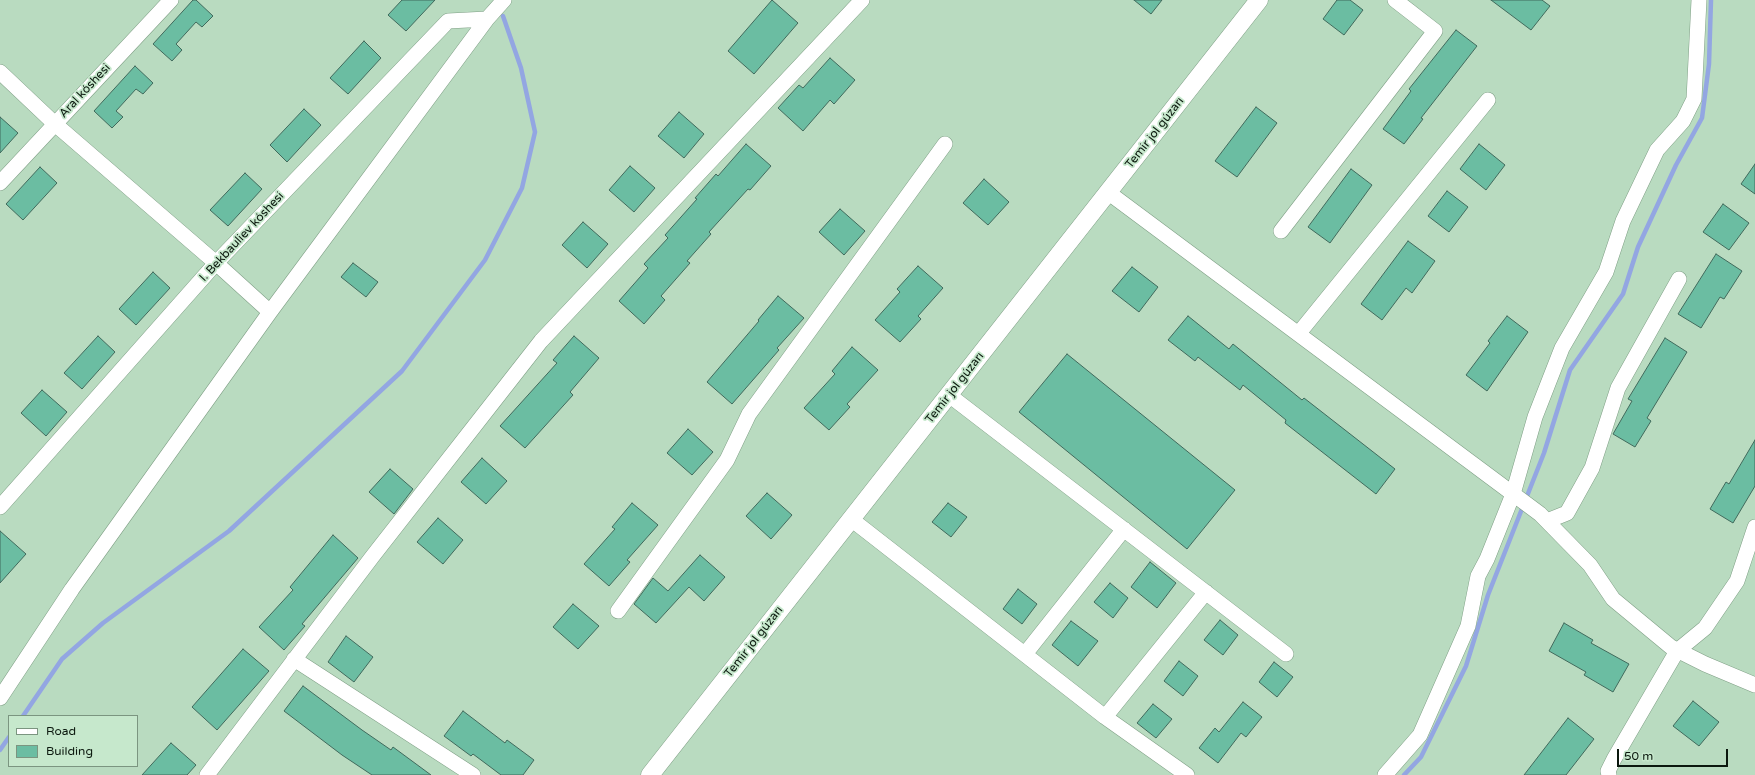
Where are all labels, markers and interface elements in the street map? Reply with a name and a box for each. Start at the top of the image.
street label: Aral kóshesi [56,61,114,121]
street label: Temir jol gúzarı [1123,94,1187,172]
street label: I. Bekbauliev kóshesi [197,189,287,285]
street label: Temir jol gúzarı [923,349,987,427]
street label: Temir jol gúzarı [722,603,786,681]
legend [8,715,138,767]
text: Road [46,724,76,738]
scale bar [1619,741,1730,767]
text: Building [46,744,93,758]
text: 50 m [1624,749,1653,763]

